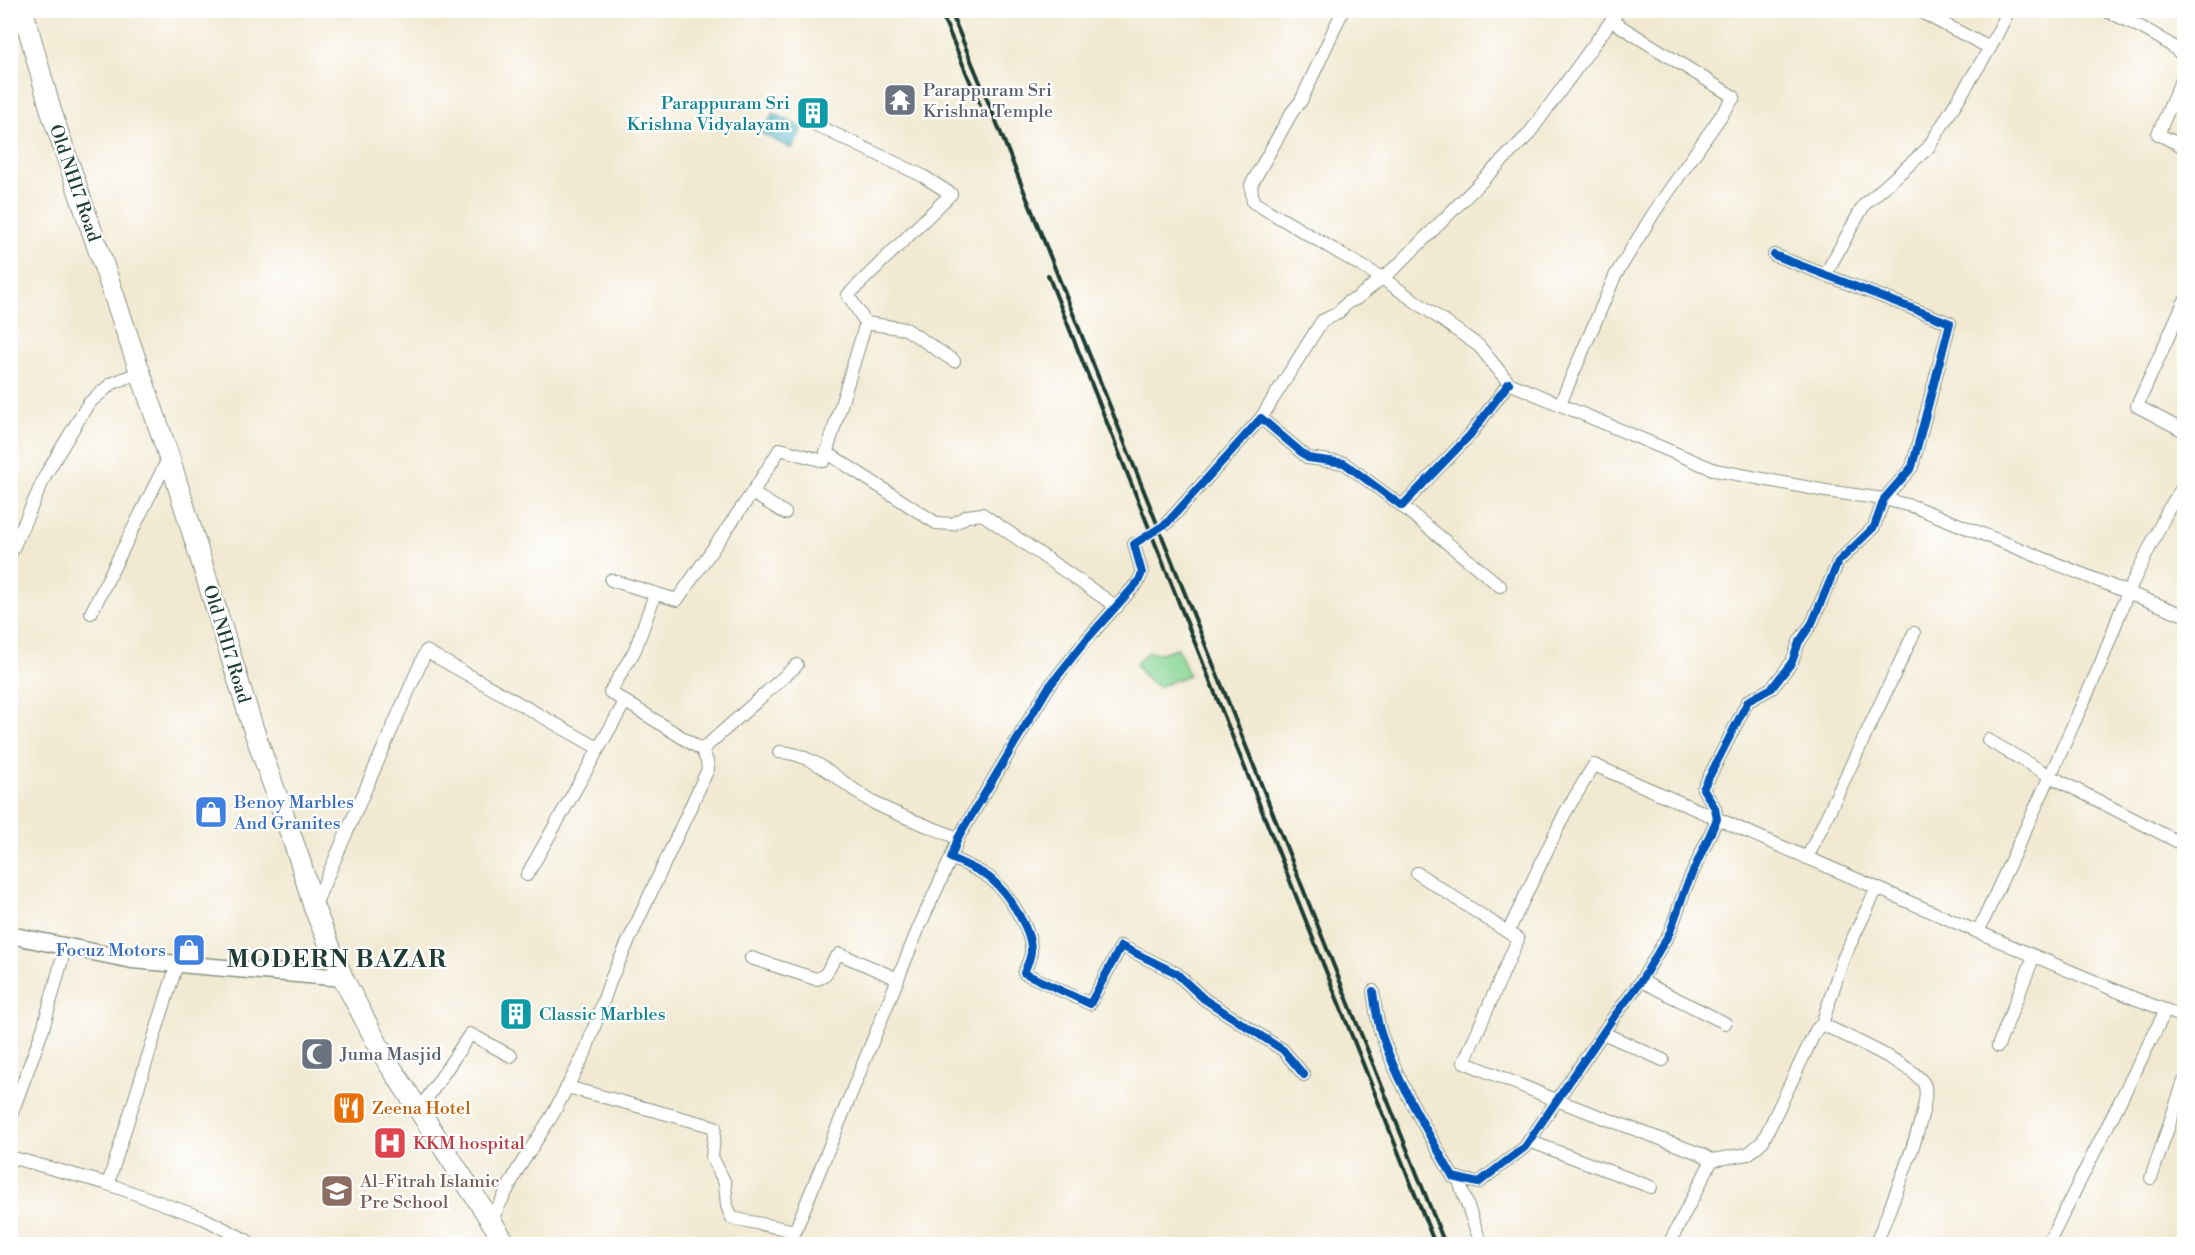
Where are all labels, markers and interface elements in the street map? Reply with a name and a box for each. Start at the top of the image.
place label: Parappuram Sri Krishna Temple [923,79,1053,123]
temple icon: Parappuram Sri Krishna Temple [882,82,918,118]
place label: Parappuram Sri Krishna Vidyalayam [627,92,790,136]
building icon: Parappuram Sri Krishna Vidyalayam [795,95,831,131]
street label: Old NH17 Road [44,122,106,246]
street label: Old NH17 Road [198,582,256,707]
place label: Benoy Marbles And Granites [233,791,354,835]
shop icon: Benoy Marbles And Granites [193,794,229,830]
shop icon: Focuz Motors [171,932,207,968]
place label: Focuz Motors [56,939,166,962]
district label: MODERN BAZAR [227,945,447,975]
building icon: Classic Marbles [498,996,534,1032]
place label: Classic Marbles [539,1003,666,1026]
mosque icon: Juma Masjid [299,1036,335,1072]
place label: Juma Masjid [339,1043,442,1066]
restaurant icon: Zeena Hotel [331,1090,367,1126]
place label: Zeena Hotel [372,1097,471,1120]
hospital icon: KKM hospital [372,1125,408,1161]
place label: KKM hospital [413,1132,525,1155]
place label: Al-Fitrah Islamic Pre School [359,1170,500,1214]
school or university icon: Al-Fitrah Islamic Pre School [319,1173,355,1209]

